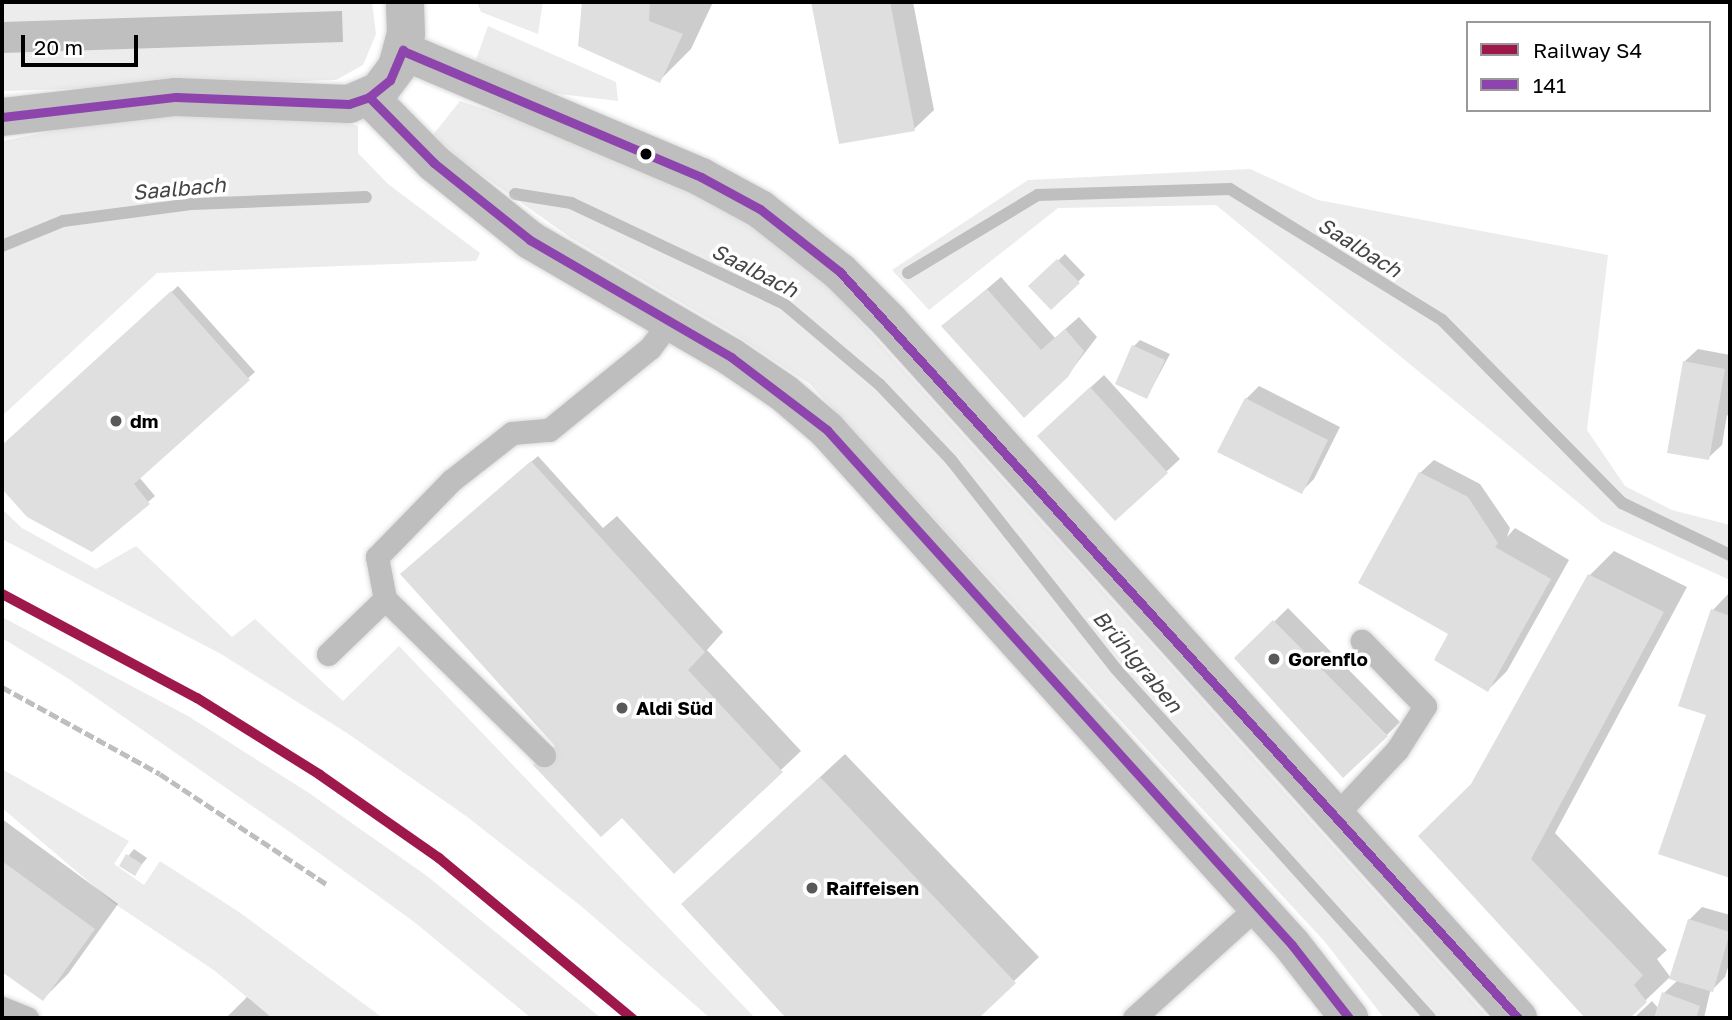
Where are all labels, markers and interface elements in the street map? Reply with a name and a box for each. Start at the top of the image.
scale bar [24,21,142,65]
legend [1466,21,1711,112]
text: 20 m [34,34,83,60]
text: Railway S4 [1533,37,1642,63]
text: 141 [1533,72,1566,98]
unlabelled marker [639,147,653,161]
water label: Saalbach [132,171,226,205]
water label: Saalbach [1314,212,1406,282]
water label: Saalbach [708,238,802,302]
place label: dm [130,410,158,432]
marker: dm [108,413,124,429]
water label: Brühlgraben [1088,605,1188,717]
place label: Gorenflo [1288,648,1368,670]
marker: Gorenflo [1266,651,1282,667]
place label: Aldi Süd [636,697,713,719]
marker: Aldi Süd [614,700,630,716]
place label: Raiffeisen [826,877,919,899]
marker: Raiffeisen [804,880,820,896]

